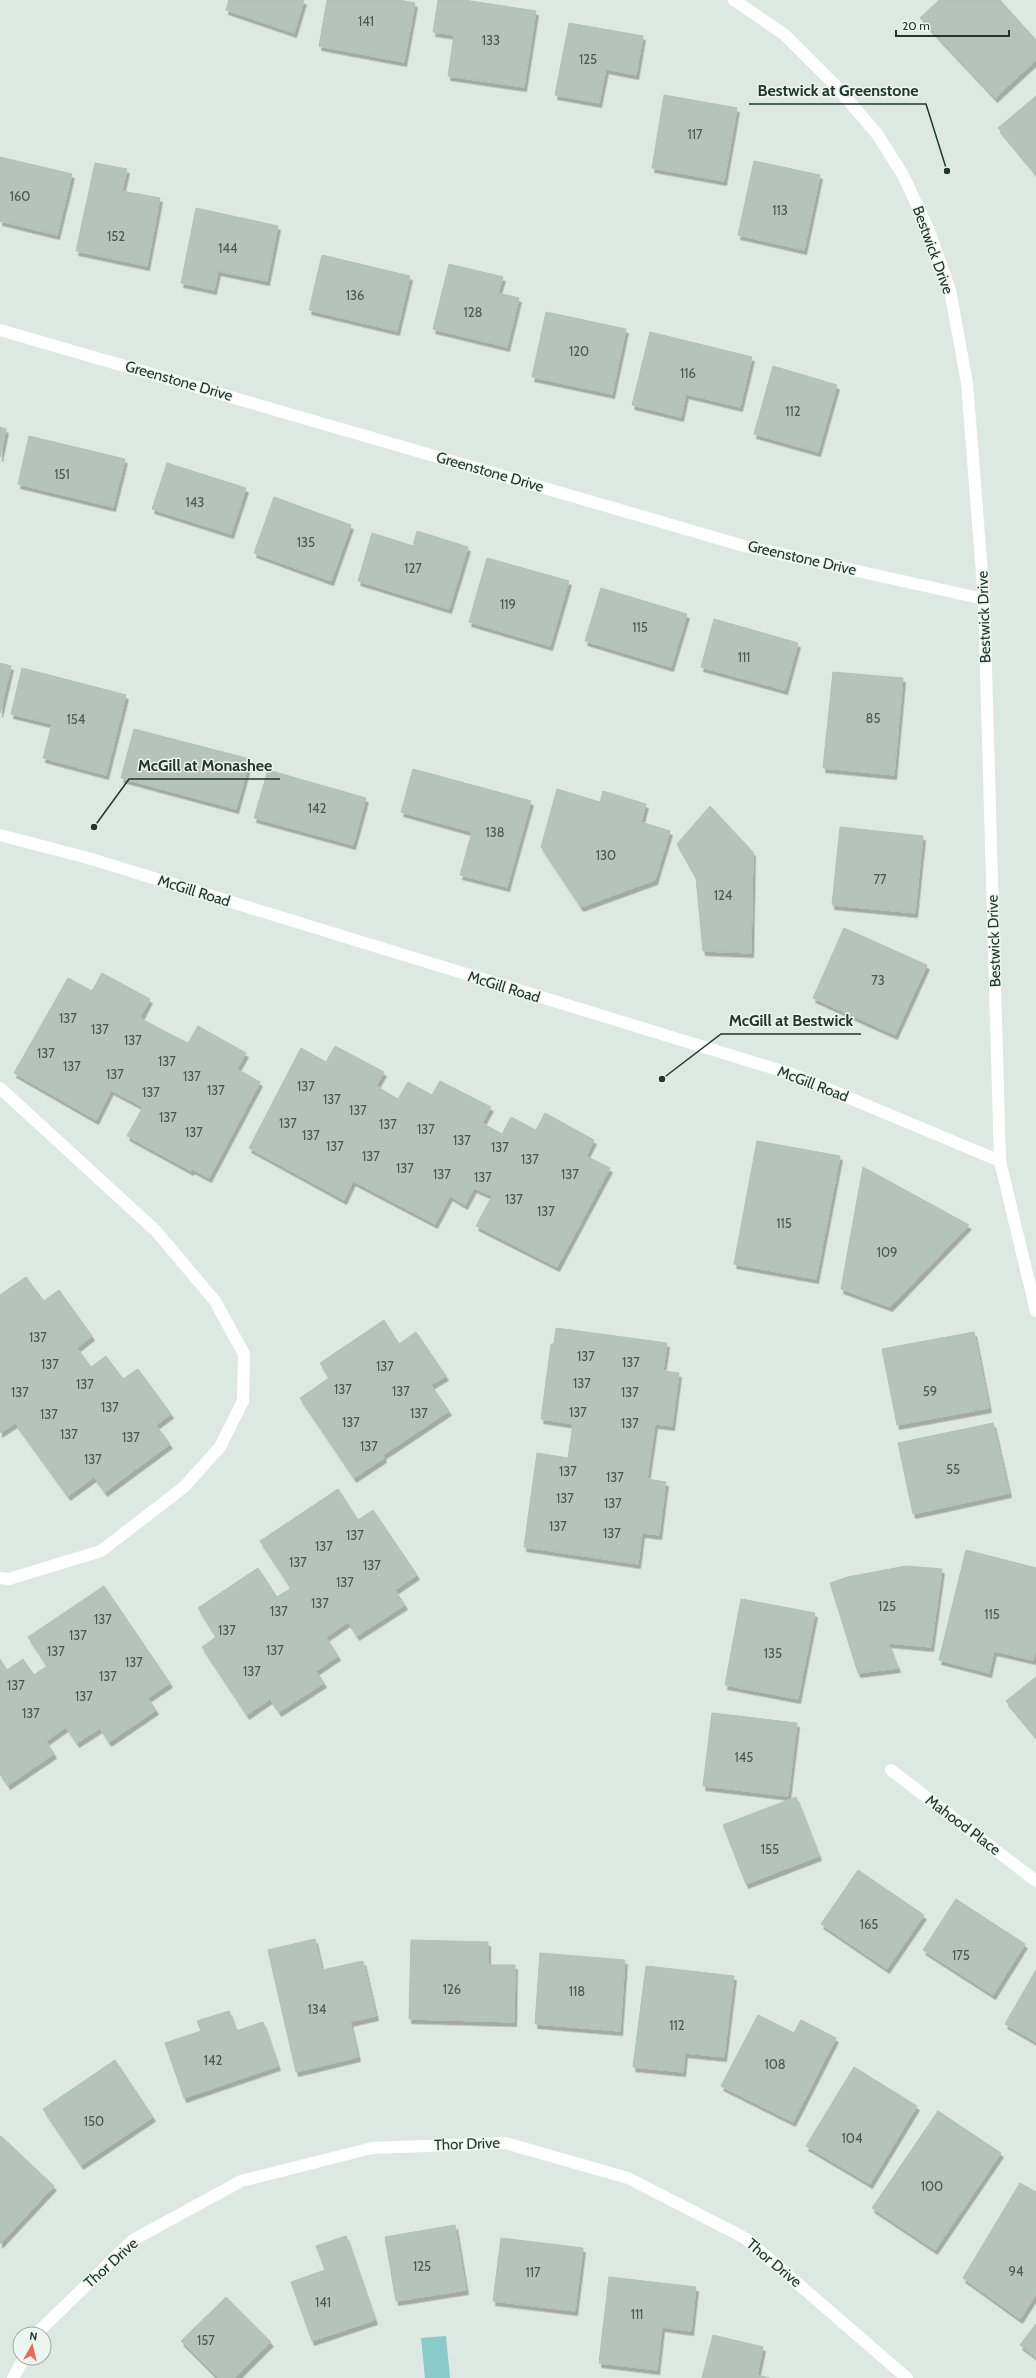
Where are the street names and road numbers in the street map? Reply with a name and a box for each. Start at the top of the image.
street label: Bestwick Drive [909,203,957,297]
street label: Greenstone Drive [123,357,235,405]
street label: Greenstone Drive [434,448,546,496]
street label: Greenstone Drive [746,537,858,579]
street label: Bestwick Drive [973,570,995,664]
street label: McGill Road [156,871,232,911]
street label: Bestwick Drive [983,894,1005,988]
street label: McGill Road [466,967,542,1007]
street label: McGill Road [775,1062,851,1106]
street label: Mahood Place [922,1791,1004,1859]
street label: Thor Drive [434,2134,501,2154]
street label: Thor Drive [80,2234,142,2292]
street label: Thor Drive [743,2235,805,2291]

